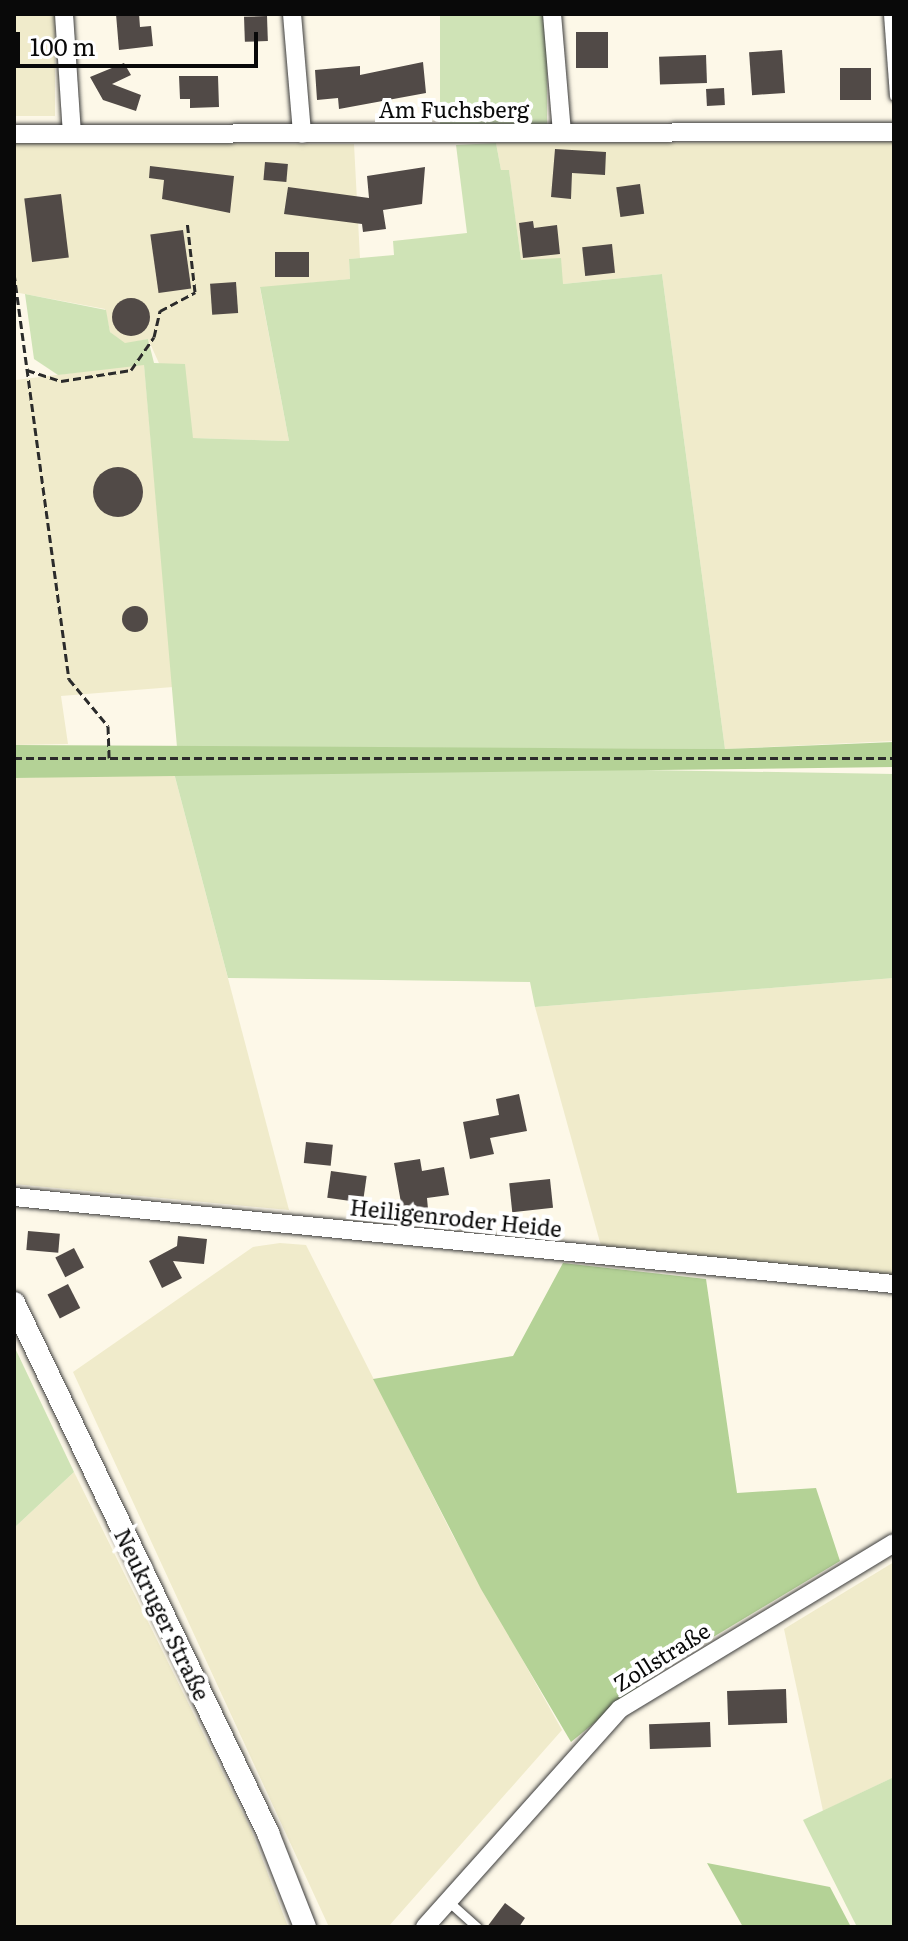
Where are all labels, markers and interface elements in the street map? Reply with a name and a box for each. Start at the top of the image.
scale bar [20,16,262,66]
text: 100 m [30,28,96,63]
street label: Am Fuchsberg [379,96,529,122]
street label: Heiligenroder Heide [349,1193,563,1241]
street label: Neukruger Straße [110,1524,216,1704]
street label: Zollstraße [608,1616,714,1696]

